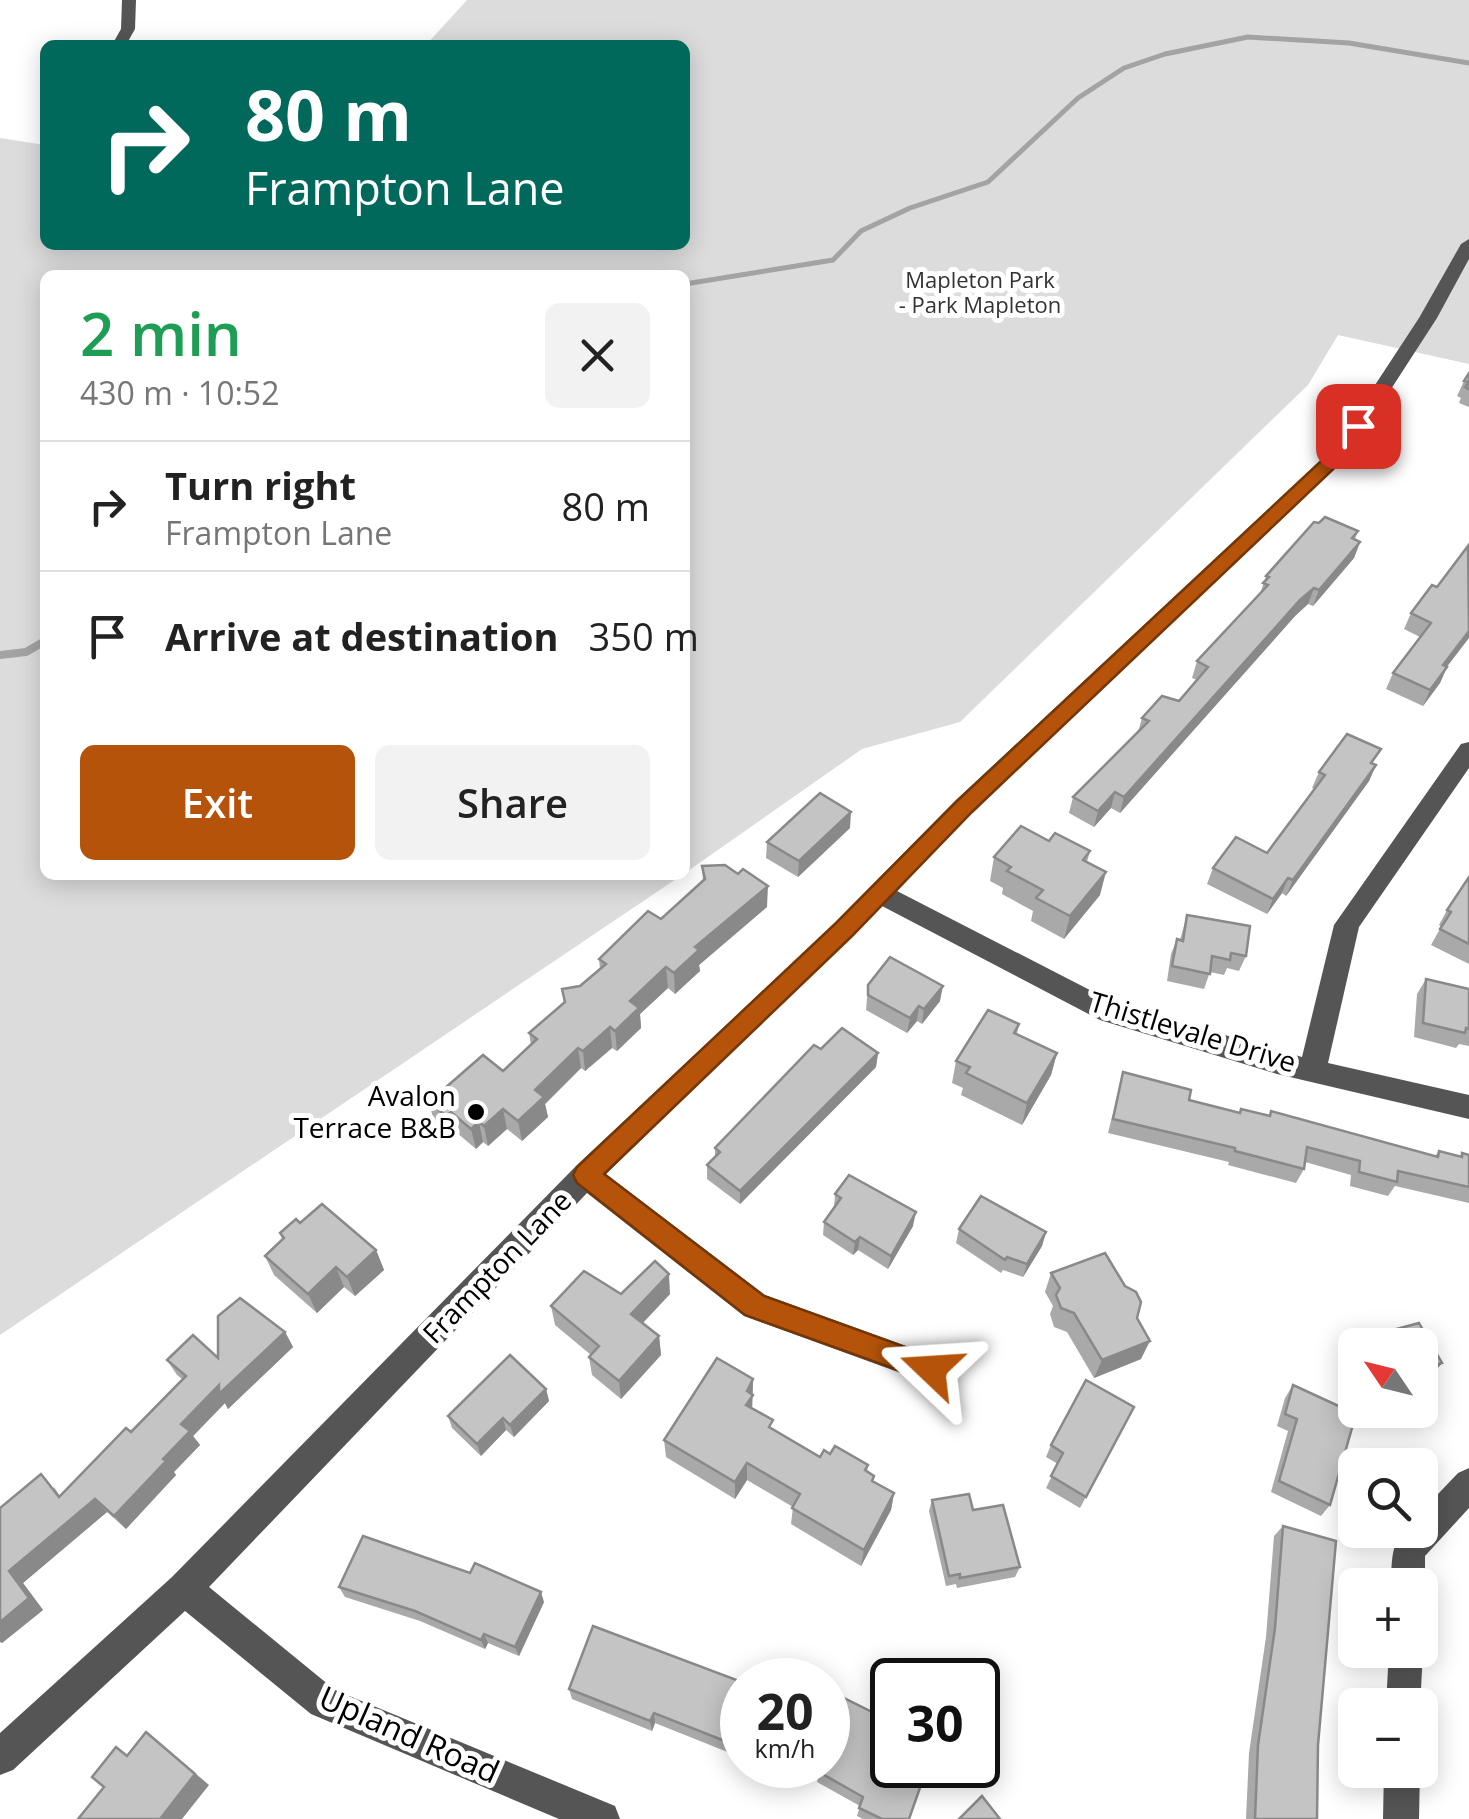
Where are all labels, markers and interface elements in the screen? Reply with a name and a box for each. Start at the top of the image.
text: 80 m [245,66,412,162]
icon: right [80,80,210,210]
text: Frampton Lane [245,157,565,218]
park label: Mapleton Park - Park Mapleton [899,264,1061,319]
text: 2 min [80,292,242,374]
button: close [545,303,650,408]
text: 430 m · 10:52 [80,371,279,414]
pin [1316,384,1401,469]
icon: arrive [1331,399,1386,454]
text: Turn right [165,459,356,511]
icon: right [80,479,135,534]
text: 80 m [561,480,650,532]
text: Frampton Lane [165,511,392,554]
icon: arrive [80,609,135,664]
text: Arrive at destination [165,610,559,662]
text: 350 m [589,610,699,662]
button: Exit [80,745,355,860]
button: Share [375,745,650,860]
street label: Thistlevale Drive [1085,982,1301,1080]
place label: Avalon Terrace B&B [293,1076,456,1146]
marker: Avalon Terrace B&B [465,1101,487,1123]
street label: Frampton Lane [414,1182,579,1351]
position arrow [879,1317,983,1421]
north arrow [1338,1328,1438,1428]
map controls [1338,1328,1438,1788]
button: search [1338,1448,1438,1548]
button: + [1338,1568,1438,1668]
speed limit sign: 30 [870,1658,1000,1788]
street label: Upland Road [313,1675,506,1792]
text: 20 [756,1677,814,1745]
button: − [1338,1688,1438,1788]
text: km/h [755,1731,815,1765]

